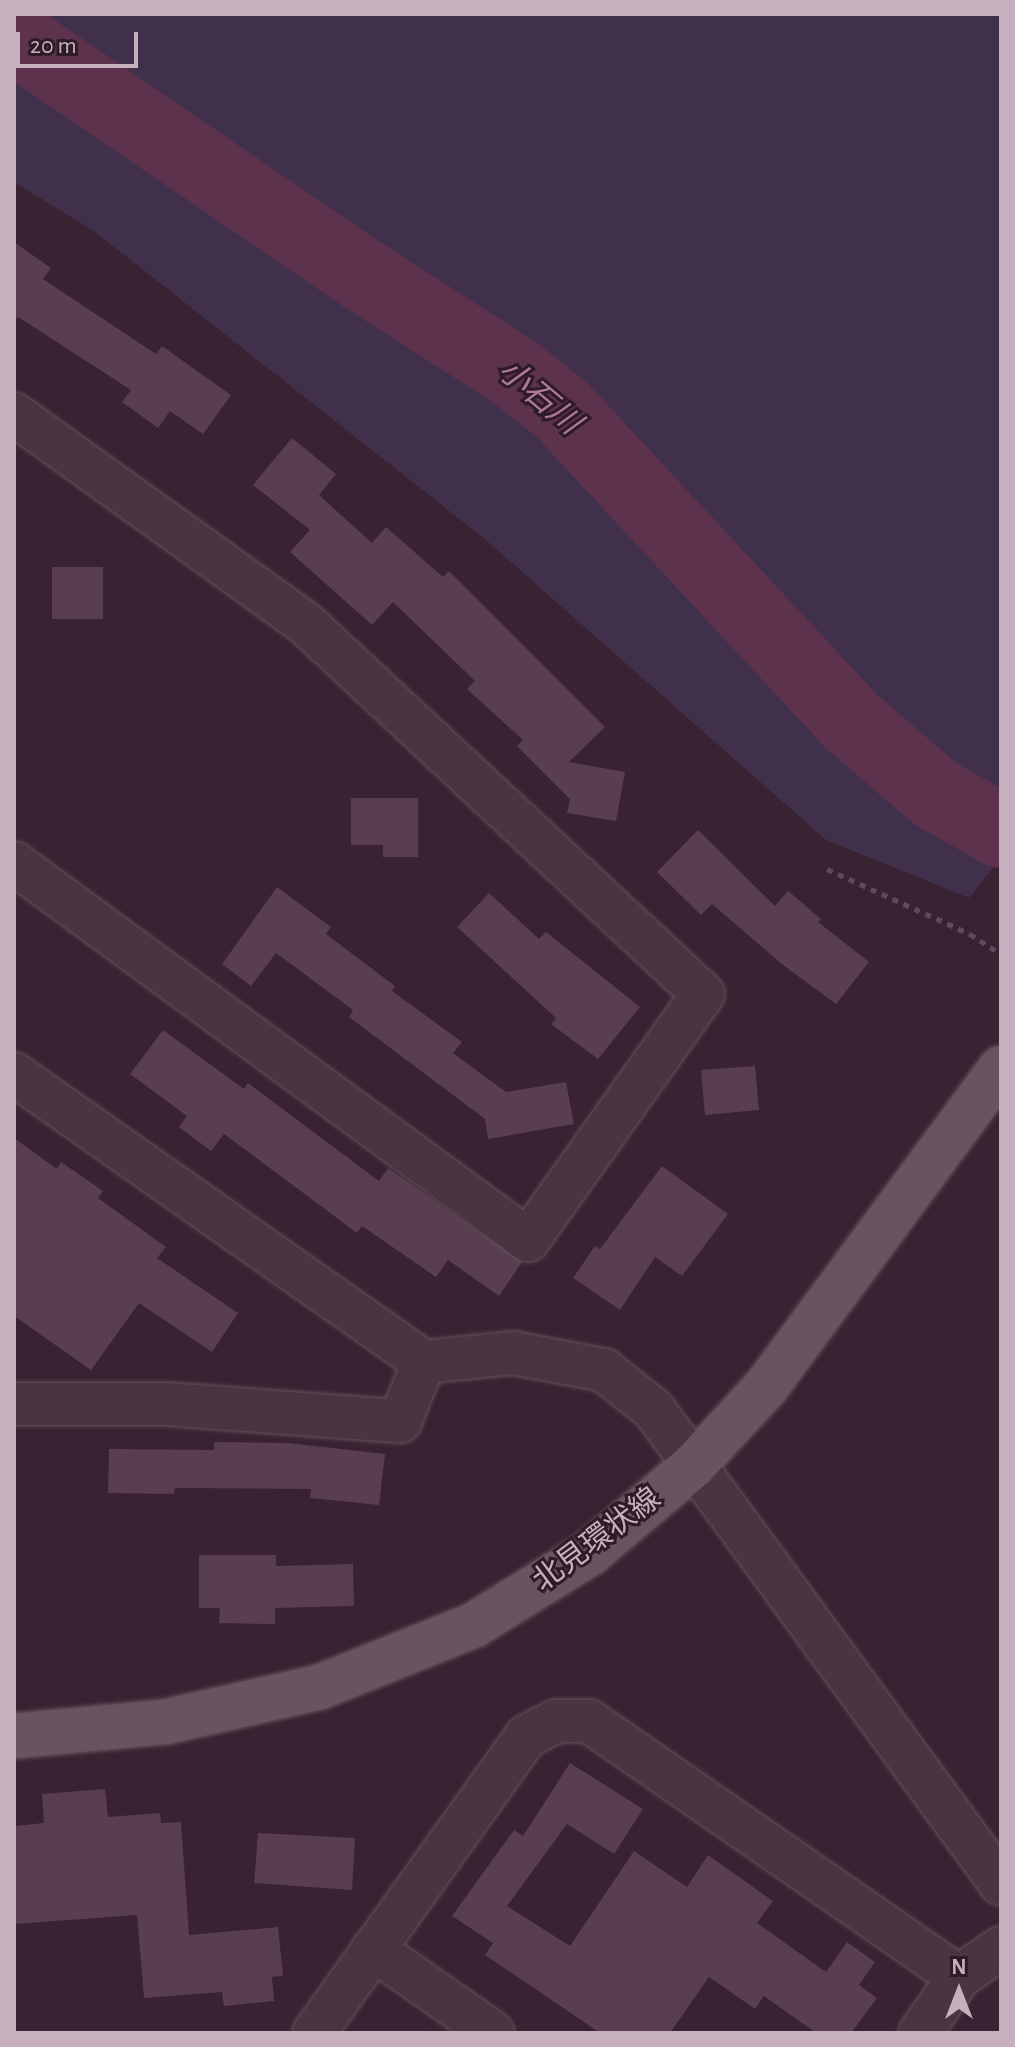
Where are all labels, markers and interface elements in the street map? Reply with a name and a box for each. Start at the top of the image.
scale bar [20,16,142,66]
text: 20 m [30,34,77,58]
water label: 小石川 [490,351,588,443]
street label: 北見環状線 [526,1480,668,1600]
north arrow [919,1951,999,2031]
text: N [951,1956,967,1978]

